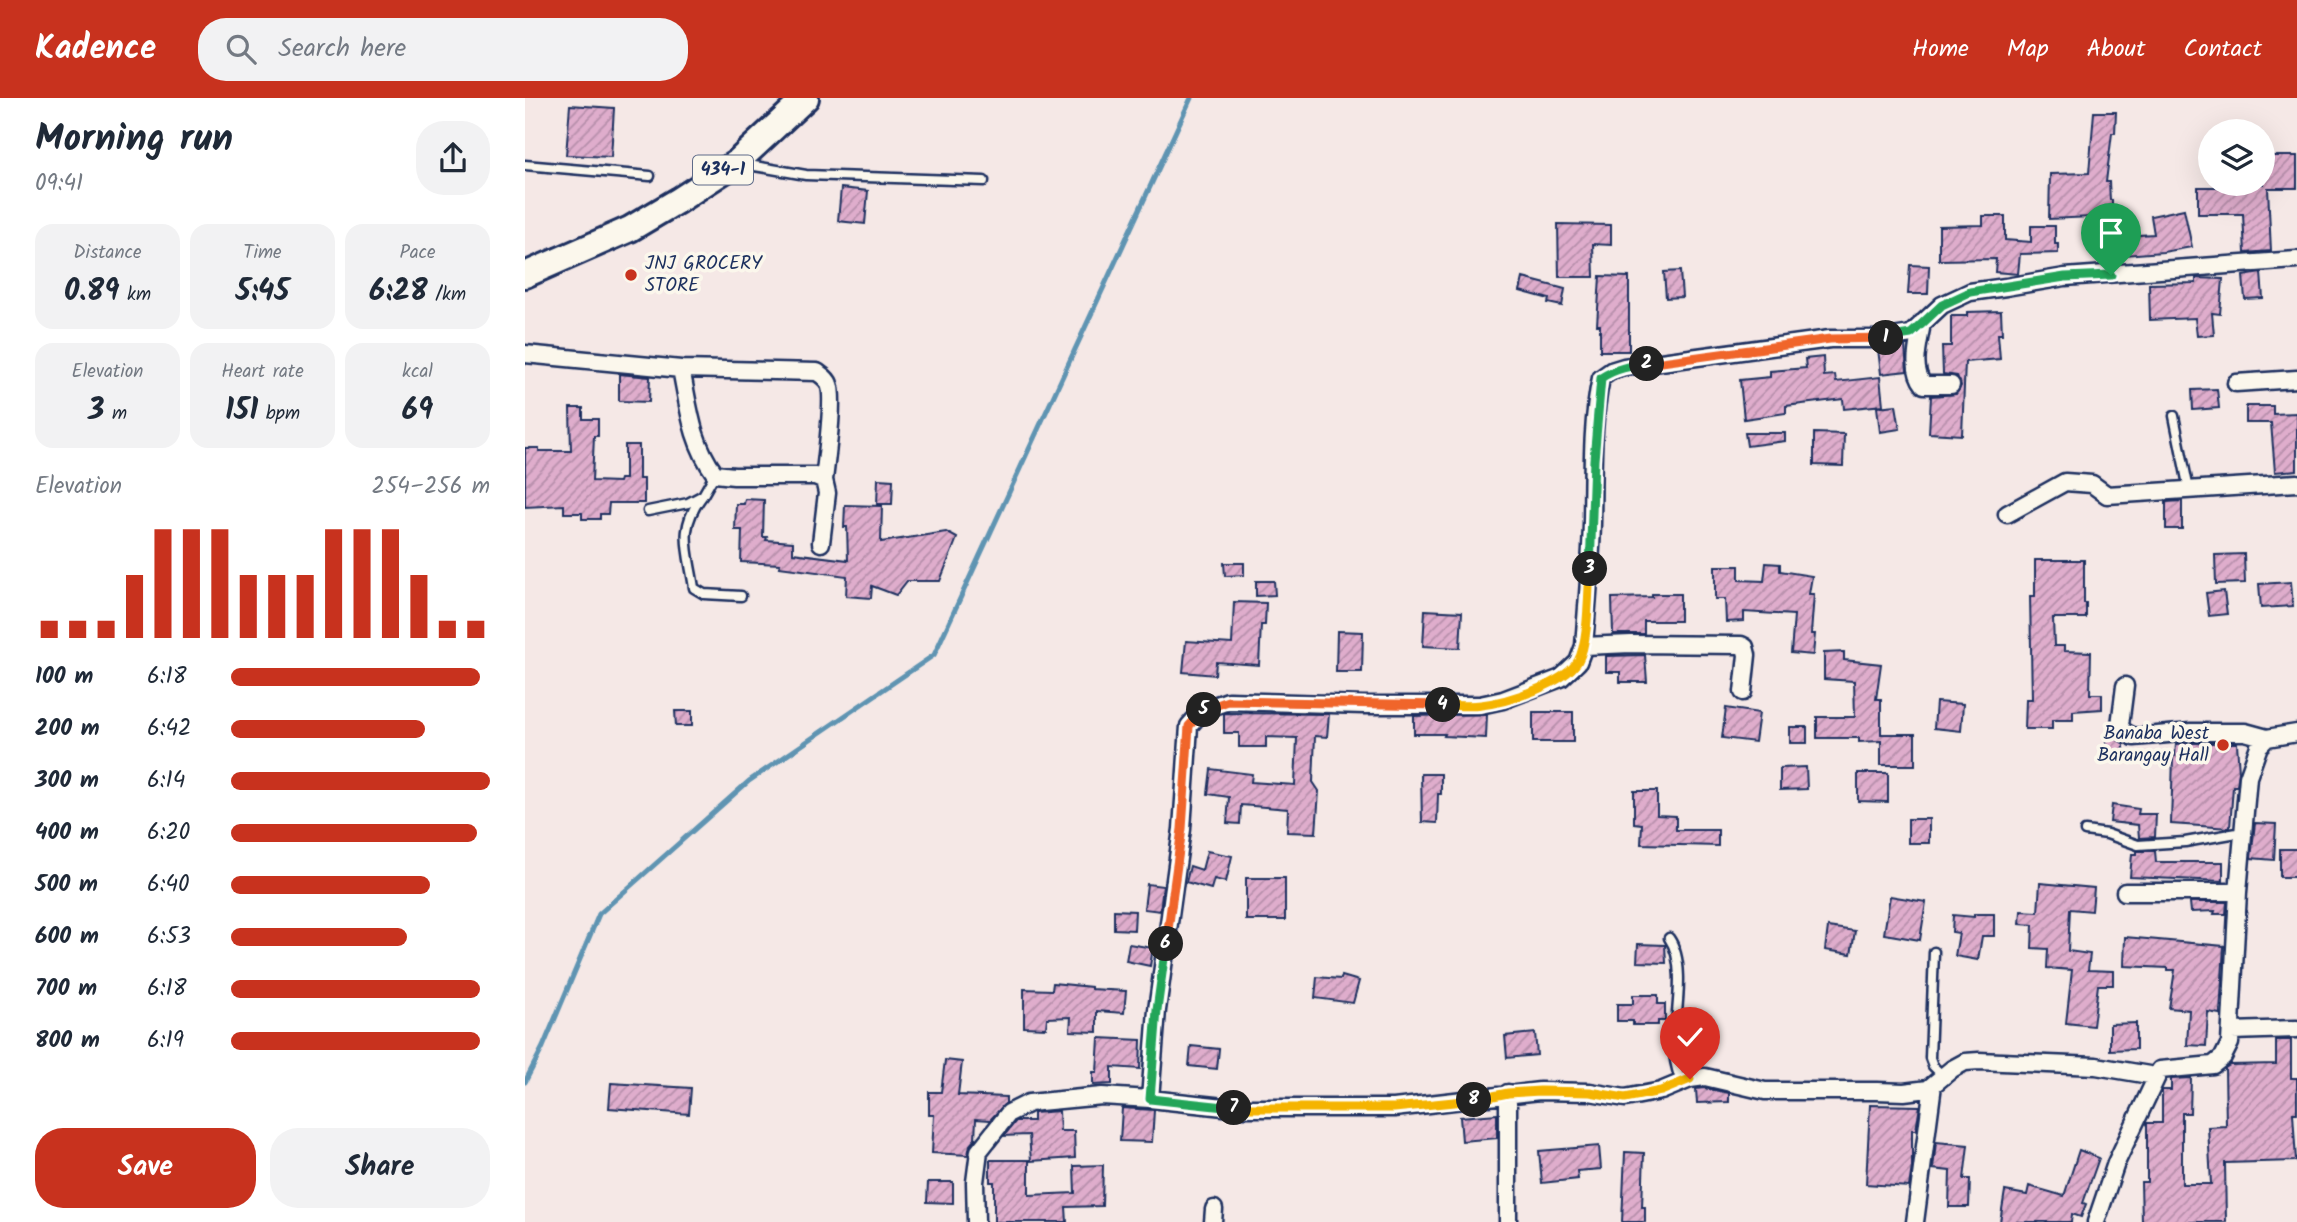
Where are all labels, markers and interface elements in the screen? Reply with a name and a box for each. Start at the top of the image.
search box [198,18,688,81]
text: Kadence [35,23,156,76]
text: Search here [278,28,406,70]
icon: search [222,30,260,68]
text: Home [1912,30,1969,69]
text: Map [2007,30,2049,69]
text: About [2087,30,2145,69]
text: Contact [2183,30,2262,69]
text: Morning run [35,110,233,170]
map controls [2198,119,2275,196]
button: layers [2198,119,2275,196]
button: share [416,121,490,195]
road number: 434-1 [693,156,753,184]
text: 09:41 [35,166,83,202]
pin [2081,203,2141,275]
icon: arrive [2092,214,2130,252]
text: Distance [73,238,142,268]
text: Time [243,238,282,268]
text: Pace [399,238,436,268]
place label: JNJ GROCERY STORE [645,249,763,301]
marker: JNJ GROCERY STORE [623,267,639,283]
text: 0.89 [64,268,119,316]
text: 5:45 [235,268,290,316]
text: 6:28 [369,268,428,316]
text: km [119,280,151,310]
text: /km [428,280,466,310]
pin: 1 [1869,320,1903,356]
text: 1 [1883,322,1888,352]
pin: 2 [1629,346,1665,382]
text: 2 [1641,348,1652,378]
text: Elevation [72,357,143,387]
text: Heart rate [221,357,304,387]
text: kcal [402,357,433,387]
text: 3 [88,387,104,435]
text: 151 [225,387,258,435]
text: 69 [402,387,433,435]
text: m [104,399,127,429]
text: bpm [258,399,300,429]
text: Elevation [35,469,122,505]
text: 254–256 m [372,469,490,505]
pin: 3 [1573,552,1607,587]
text: 3 [1584,553,1595,583]
text: 100 m [35,659,93,695]
text: 6:18 [147,659,187,695]
pin: 4 [1425,688,1461,722]
text: 4 [1437,689,1448,719]
pin: 5 [1187,692,1221,728]
text: 5 [1199,694,1208,724]
text: 200 m [35,711,100,747]
text: 6:42 [147,711,191,747]
place label: Banaba West Barangay Hall [2097,719,2210,771]
marker: Banaba West Barangay Hall [2215,737,2231,753]
text: 300 m [35,763,99,799]
text: 6:14 [147,763,185,799]
text: 400 m [35,815,99,851]
text: 6:20 [147,815,190,851]
text: 500 m [35,867,98,903]
text: 6:40 [147,867,190,903]
text: 600 m [35,919,99,955]
text: 6:53 [147,919,191,955]
pin: 6 [1149,926,1183,962]
text: 6 [1160,928,1171,958]
text: 700 m [35,971,97,1007]
text: 6:18 [147,971,187,1007]
pin [1660,1007,1720,1079]
icon: check [1671,1018,1709,1056]
text: 800 m [35,1023,100,1059]
text: 6:19 [147,1023,184,1059]
pin: 8 [1457,1082,1492,1118]
text: 8 [1468,1084,1479,1114]
pin: 7 [1217,1090,1251,1126]
text: 7 [1229,1092,1238,1122]
button: Save [35,1128,256,1208]
button: Share [270,1128,490,1208]

